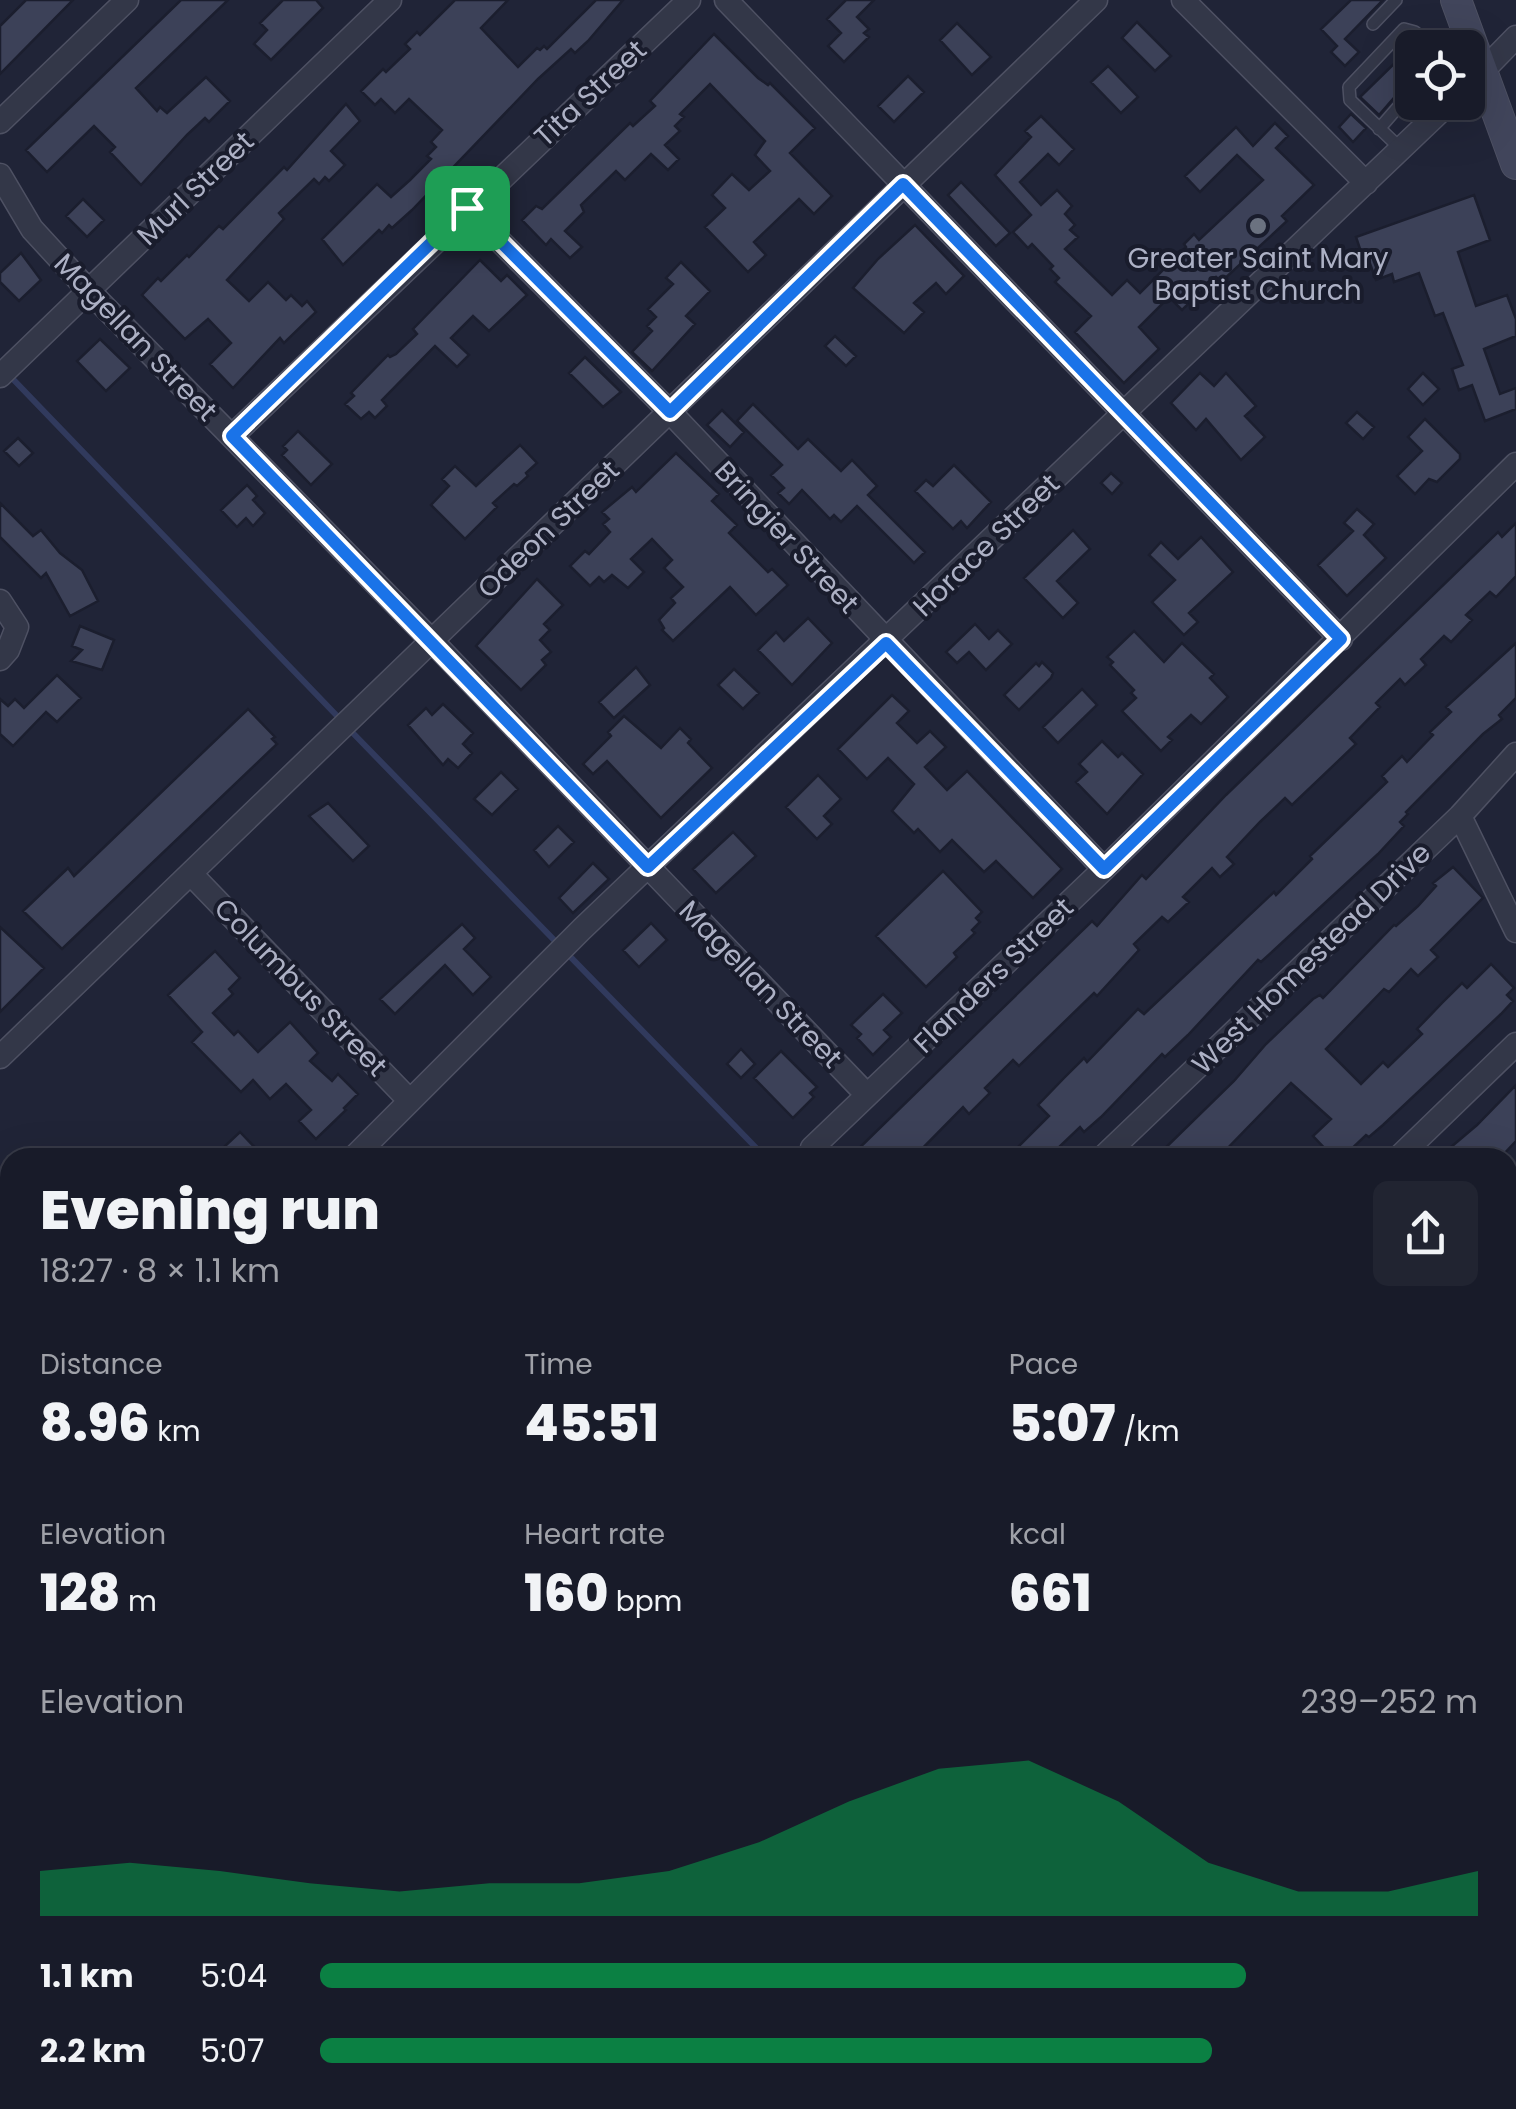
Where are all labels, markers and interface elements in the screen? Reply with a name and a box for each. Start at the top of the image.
map controls [1395,30,1485,120]
button: locate [1395,30,1485,120]
street label: Tita Street [526,31,655,156]
street label: Murl Street [128,123,262,254]
pin [425,166,510,251]
icon: arrive [440,181,495,236]
marker: Greater Saint Mary Baptist Church [1247,215,1269,237]
place label: Greater Saint Mary Baptist Church [1127,239,1389,310]
street label: Magellan Street [45,245,226,430]
street label: Odeon Street [469,452,628,607]
street label: Bringier Street [706,453,868,622]
street label: Horace Street [904,465,1068,626]
street label: West Homestead Drive [1183,834,1439,1083]
street label: Flanders Street [905,889,1082,1062]
street label: Columbus Street [205,890,396,1085]
street label: Magellan Street [670,892,851,1077]
text: Evening run [40,1171,380,1248]
button: share [1373,1181,1478,1286]
text: 18:27 · 8 × 1.1 km [40,1248,280,1293]
text: Distance [40,1345,163,1384]
text: Time [524,1345,593,1384]
text: Pace [1009,1345,1078,1384]
text: 8.96 [40,1388,150,1459]
text: 45:51 [524,1388,659,1459]
text: 5:07 [1009,1388,1116,1459]
text: km [150,1412,201,1451]
text: /km [1116,1412,1180,1451]
text: Elevation [40,1515,166,1554]
text: Heart rate [524,1515,665,1554]
text: kcal [1009,1515,1066,1554]
text: 128 [40,1558,120,1629]
text: 160 [524,1558,608,1629]
text: 661 [1009,1558,1092,1629]
text: m [120,1582,157,1621]
text: bpm [608,1582,682,1621]
text: Elevation [40,1679,184,1724]
text: 239–252 m [1301,1679,1478,1724]
text: 1.1 km [40,1953,134,1998]
text: 5:04 [200,1953,267,1998]
text: 2.2 km [40,2028,146,2073]
text: 5:07 [200,2028,264,2073]

